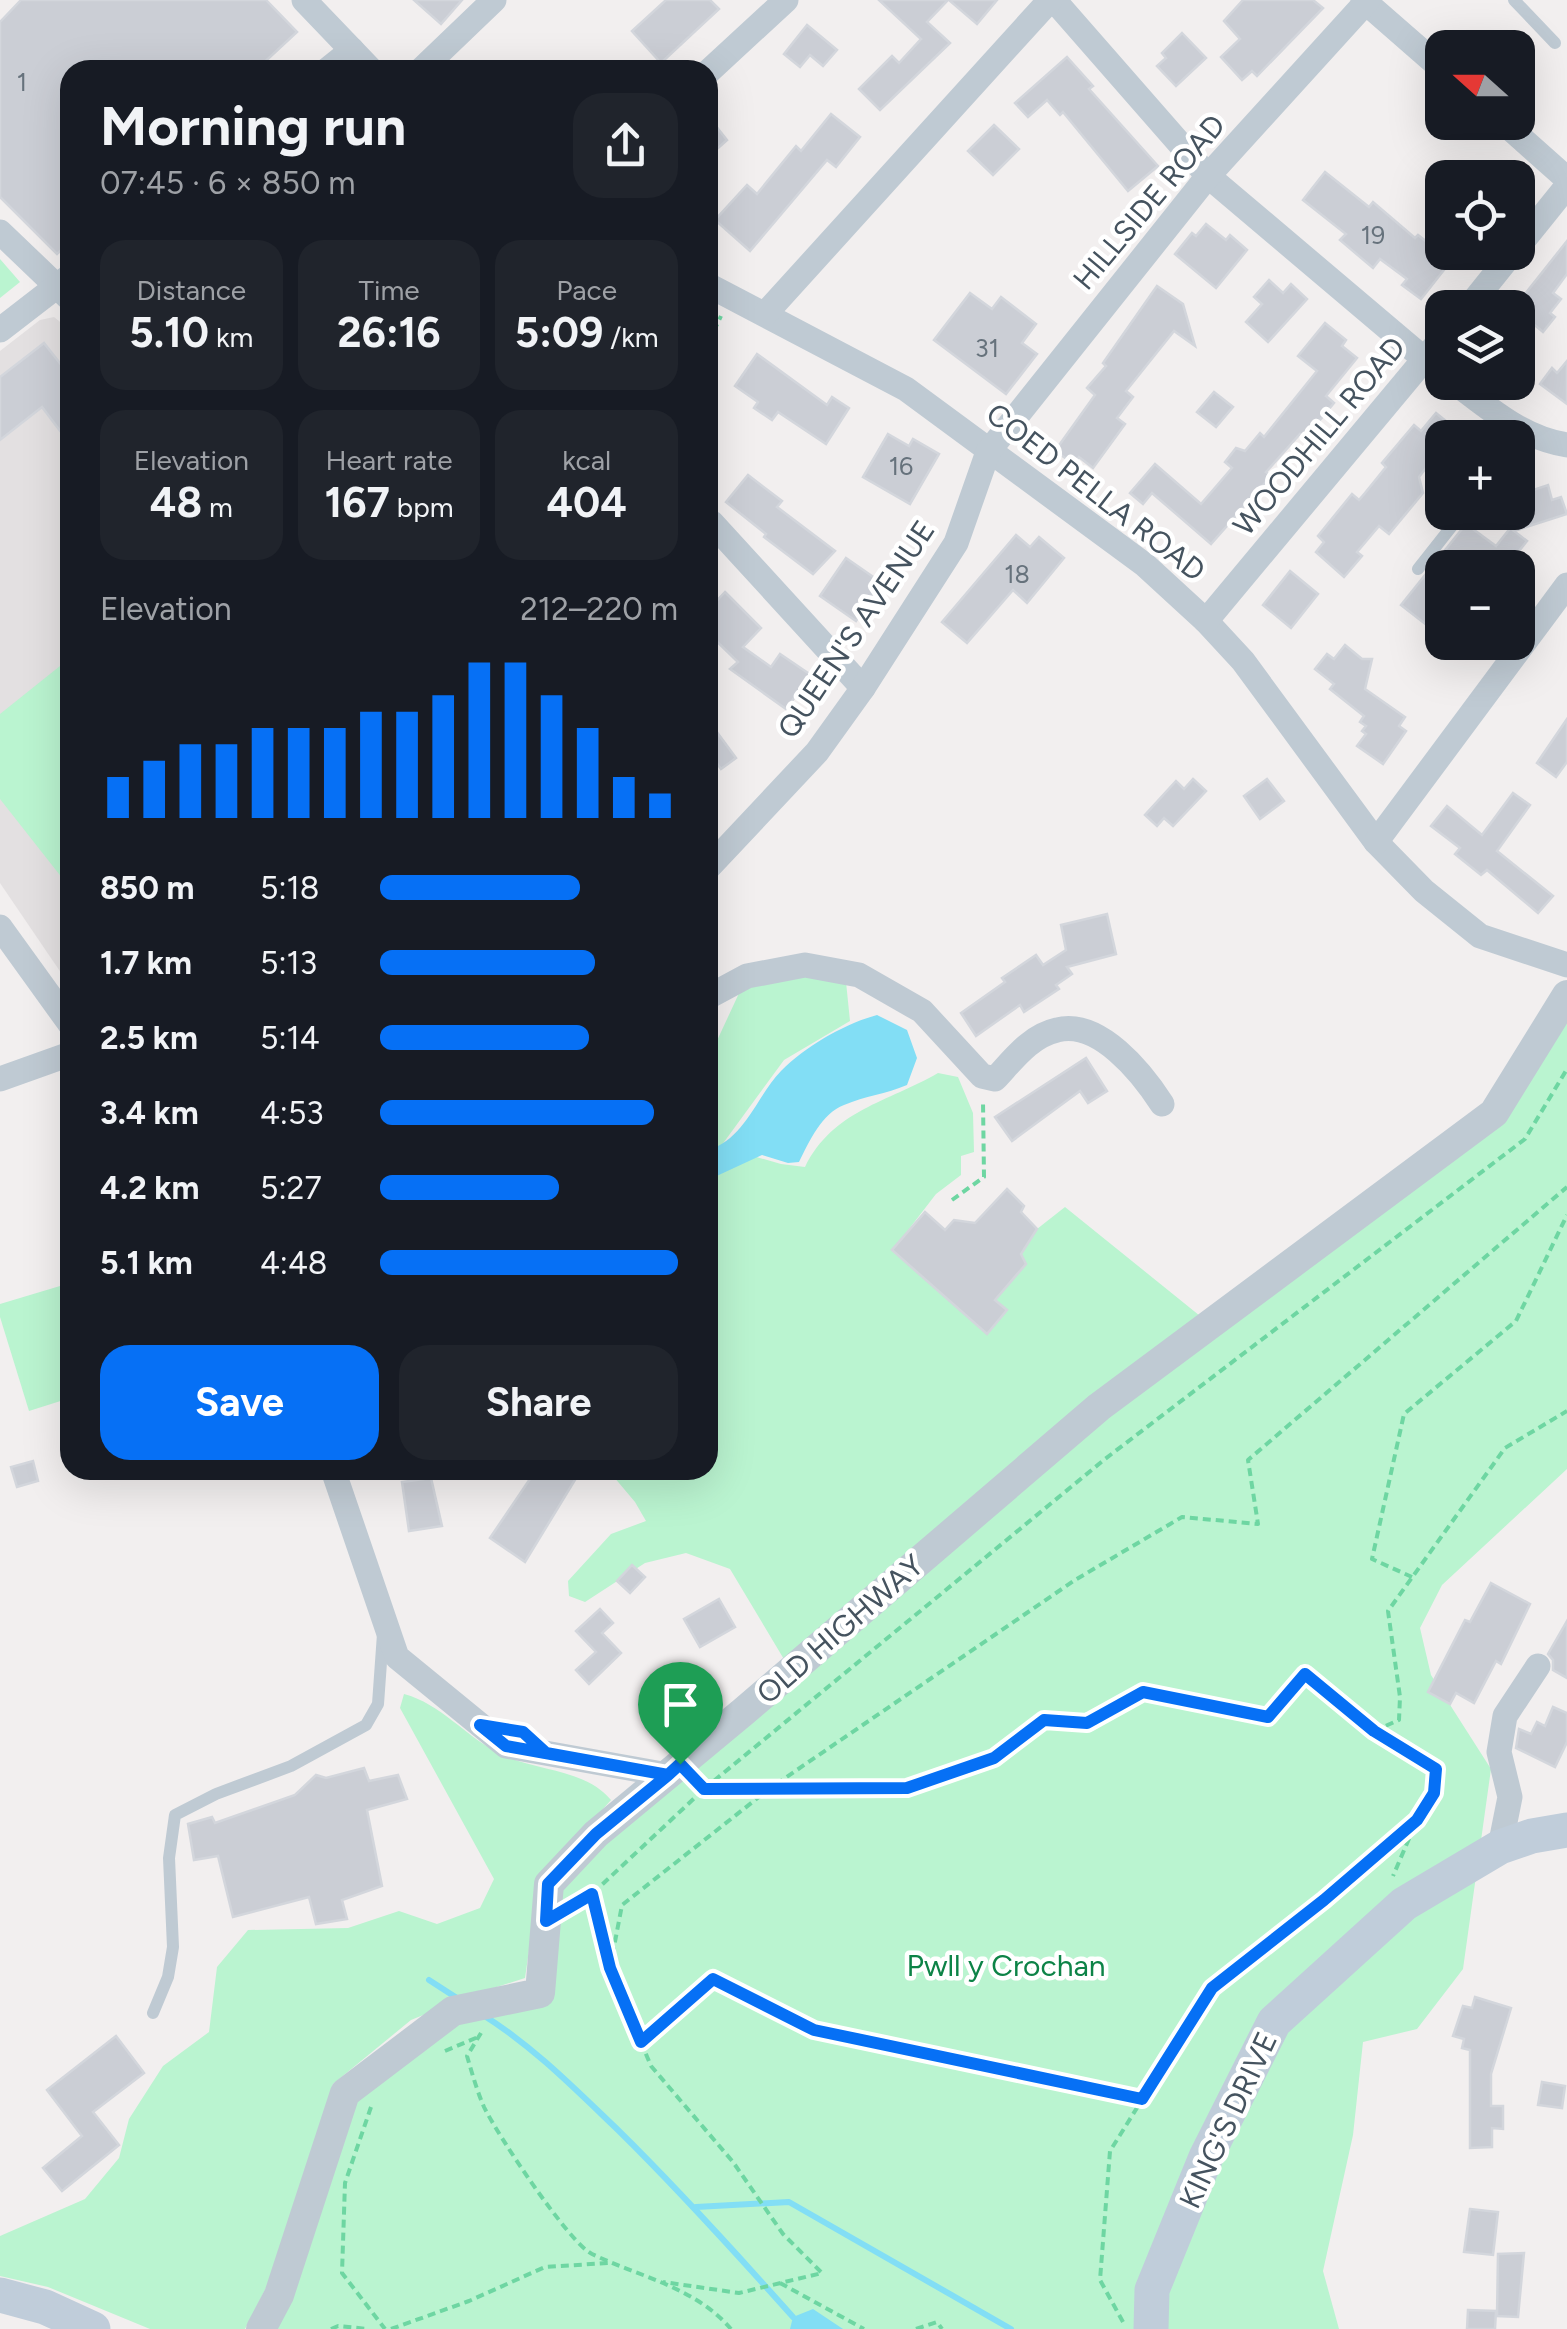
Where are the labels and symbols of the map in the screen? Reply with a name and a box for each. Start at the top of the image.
north arrow [1425,30,1535,140]
house number: 1 [17,67,27,97]
street label: HILLSIDE ROAD [1065,107,1233,297]
house number: 19 [1361,220,1385,250]
street label: WOODHILL ROAD [1225,329,1413,543]
house number: 31 [975,333,999,363]
street label: COED PELLA ROAD [979,395,1213,589]
house number: 16 [889,451,913,481]
street label: QUEEN'S AVENUE [769,513,943,745]
house number: 18 [1004,559,1030,589]
street label: OLD HIGHWAY [749,1547,931,1711]
pin [638,1662,723,1765]
park label: Pwll y Crochan [907,1947,1105,1984]
street label: KING'S DRIVE [1171,2026,1285,2214]

